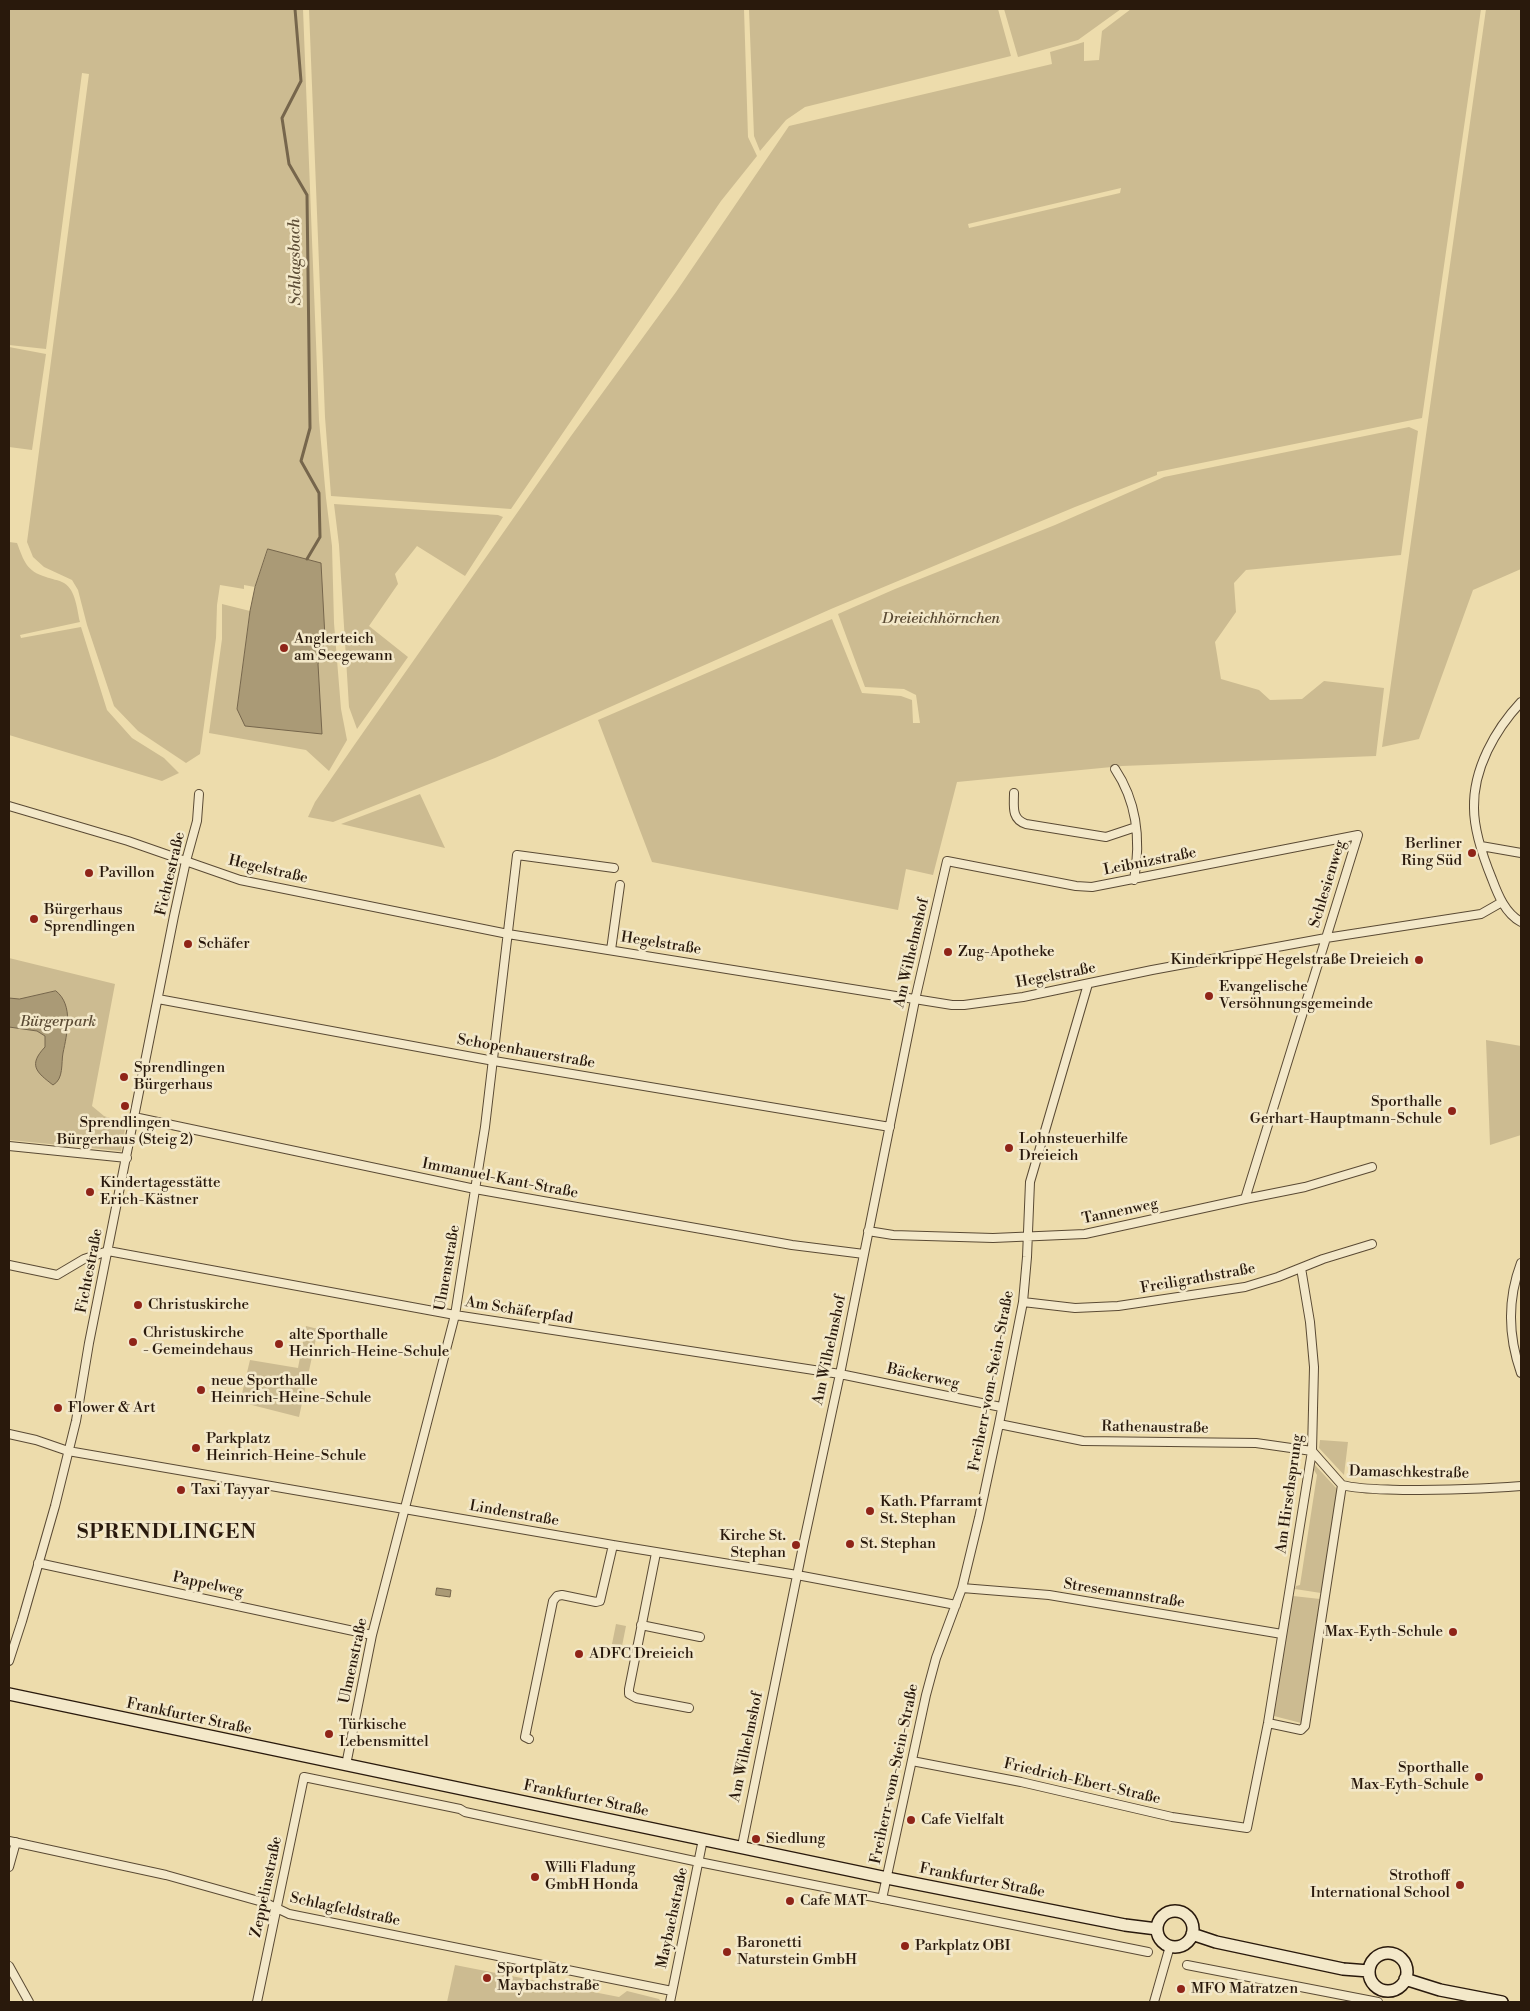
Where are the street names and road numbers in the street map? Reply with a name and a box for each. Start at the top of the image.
street label: Fichtestraße [153,830,189,918]
street label: Schlesienweg [1306,838,1350,930]
street label: Leibnizstraße [1102,844,1198,880]
street label: Hegelstraße [226,852,310,888]
street label: Am Wilhelmshof [891,896,933,1010]
street label: Hegelstraße [619,929,703,959]
street label: Hegelstraße [1014,959,1098,993]
street label: Schopenhauerstraße [456,1031,596,1073]
street label: Immanuel-Kant-Straße [420,1155,580,1203]
street label: Tannenweg [1080,1195,1160,1229]
street label: Ulmenstraße [432,1224,464,1312]
street label: Fichtestraße [73,1227,107,1315]
street label: Freiligrathstraße [1139,1260,1257,1298]
street label: Freiherr-vom-Stein-Straße [966,1289,1018,1473]
street label: Am Wilhelmshof [810,1293,850,1407]
street label: Am Schäferpfad [464,1294,574,1328]
street label: Bäckerweg [885,1361,961,1393]
street label: Rathenaustraße [1101,1418,1209,1438]
street label: Am Hirschsprung [1273,1433,1307,1555]
street label: Damaschkestraße [1349,1463,1469,1483]
street label: Lindenstraße [468,1497,560,1531]
street label: Pappelweg [171,1569,245,1601]
street label: Stresemannstraße [1062,1576,1186,1612]
street label: Ulmenstraße [336,1617,372,1705]
street label: Freiherr-vom-Stein-Straße [867,1682,923,1866]
street label: Am Wilhelmshof [727,1690,767,1804]
street label: Frankfurter Straße [125,1695,253,1739]
street label: Friedrich-Ebert-Straße [1002,1755,1162,1809]
street label: Frankfurter Straße [522,1777,650,1821]
street label: Zeppelinstraße [248,1835,286,1939]
street label: Frankfurter Straße [918,1860,1046,1902]
street label: Maybachstraße [654,1866,692,1970]
street label: Schlagfeldstraße [288,1890,402,1930]

